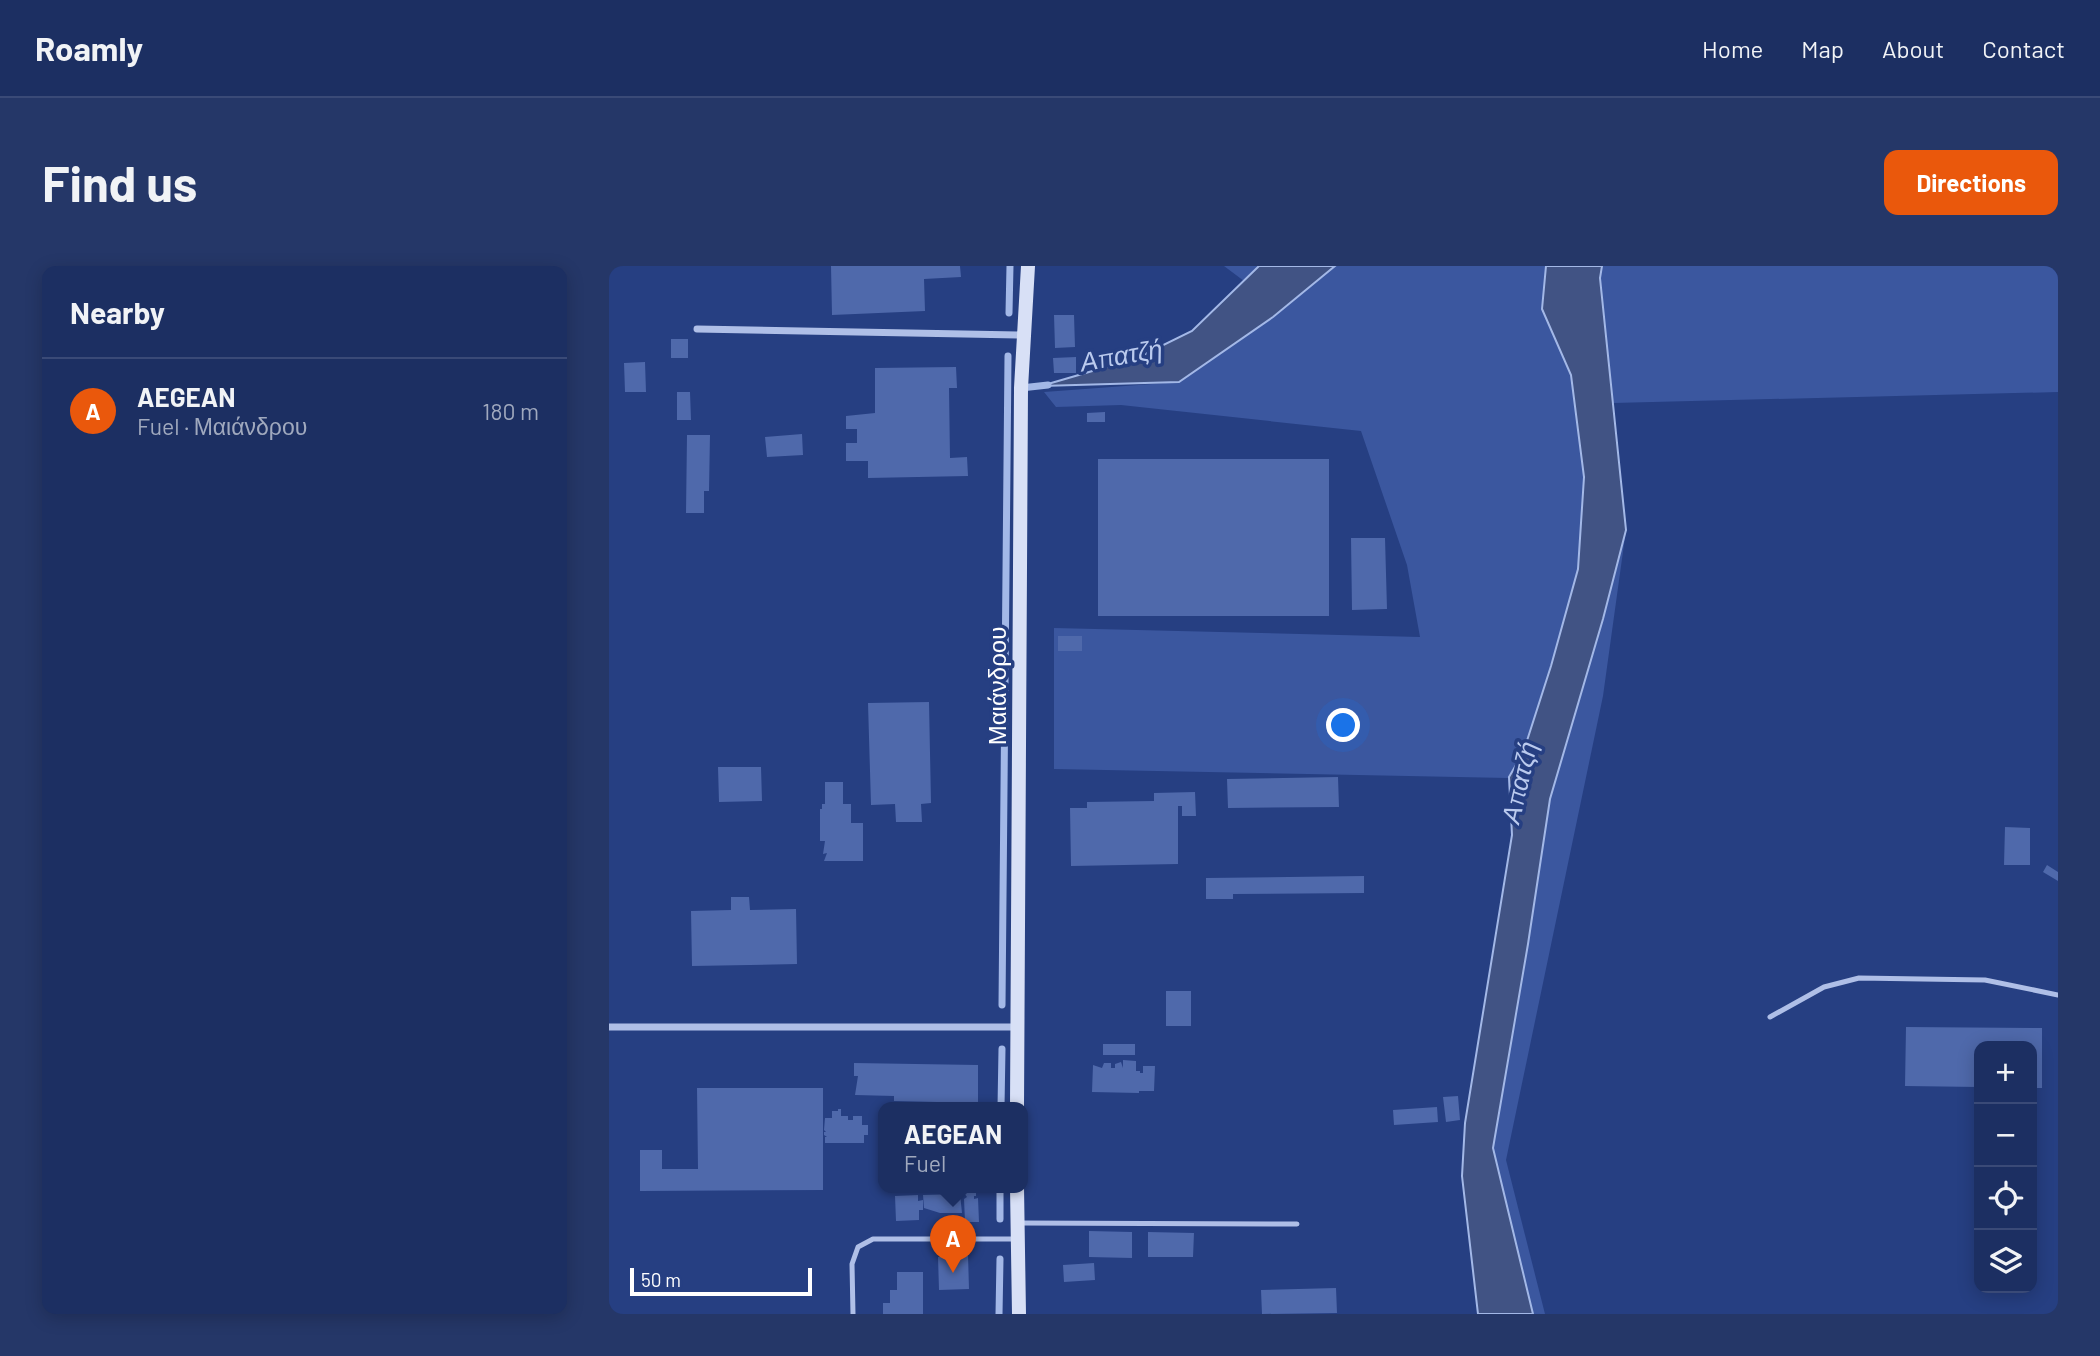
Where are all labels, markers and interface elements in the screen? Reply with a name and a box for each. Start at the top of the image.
text: Roamly [35,28,143,68]
text: Home [1702,34,1763,63]
text: Map [1801,34,1844,63]
text: About [1882,34,1944,63]
text: Contact [1982,34,2065,63]
button: Directions [1884,150,2058,215]
text: Find us [42,153,197,212]
text: Nearby [70,294,165,330]
water label: Απατζή [1076,332,1164,377]
text: AEGEAN [137,381,235,412]
text: A [85,397,101,425]
text: 180 m [482,397,539,425]
text: Fuel · Μαιάνδρου [137,412,307,440]
street label: Μαιάνδρου [982,627,1011,745]
your location [1326,708,1360,742]
water label: Απατζή [1493,738,1542,828]
map controls [1974,1041,2037,1293]
button: + [1974,1041,2037,1104]
popup [878,1102,1028,1193]
button: − [1974,1104,2037,1167]
text: AEGEAN [904,1118,1002,1149]
text: Fuel [904,1149,946,1177]
button: locate [1974,1167,2037,1230]
pin: A [930,1215,976,1273]
button: layers [1974,1230,2037,1293]
scale bar [630,1265,812,1297]
text: 50 m [641,1268,681,1291]

